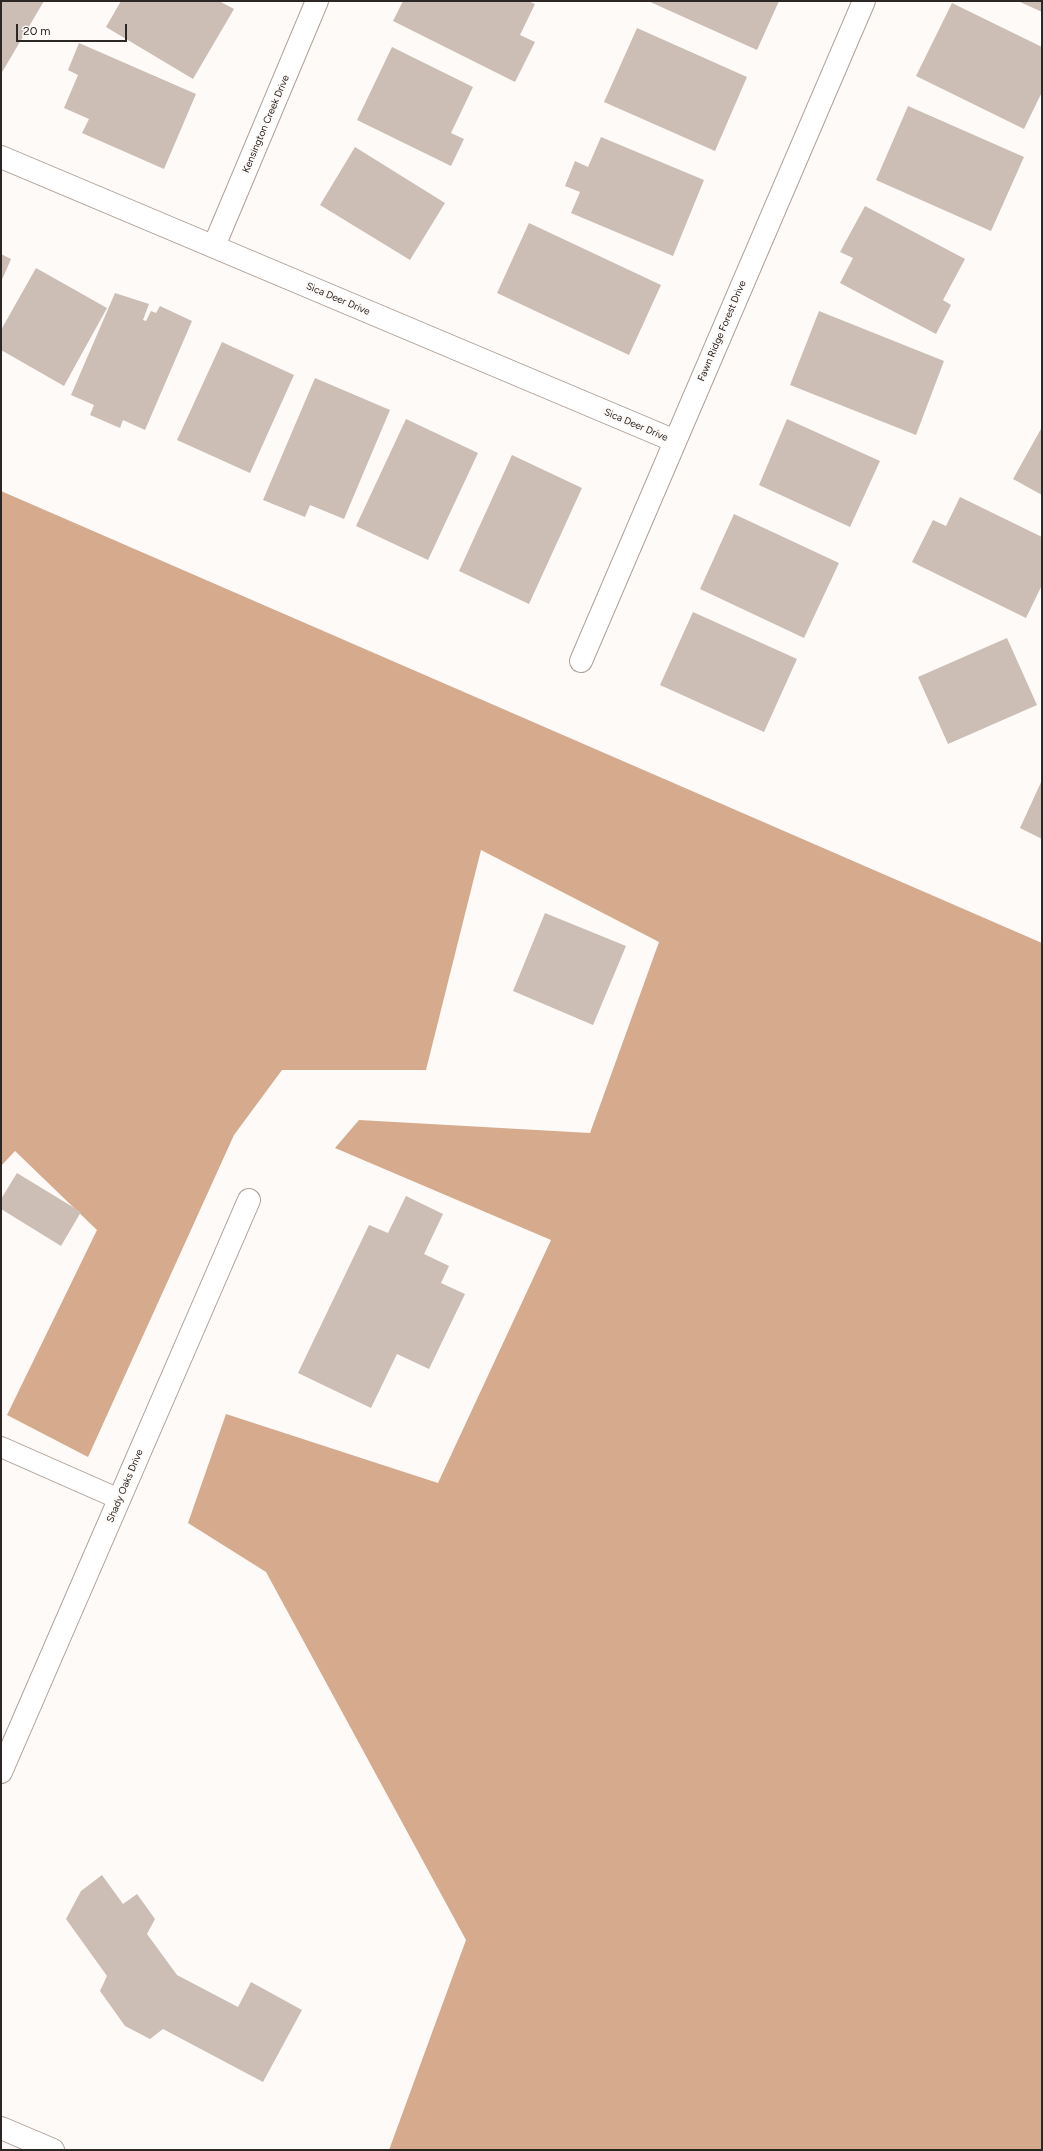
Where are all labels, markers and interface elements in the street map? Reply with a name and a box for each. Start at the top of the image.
scale bar [18,16,129,42]
text: 20 m [23,24,51,38]
street label: Kensington Creek Drive [240,73,292,175]
street label: Fawn Ridge Forest Drive [695,279,749,383]
street label: Sica Deer Drive [304,280,372,318]
street label: Sica Deer Drive [602,406,670,444]
street label: Shady Oaks Drive [104,1448,146,1524]

